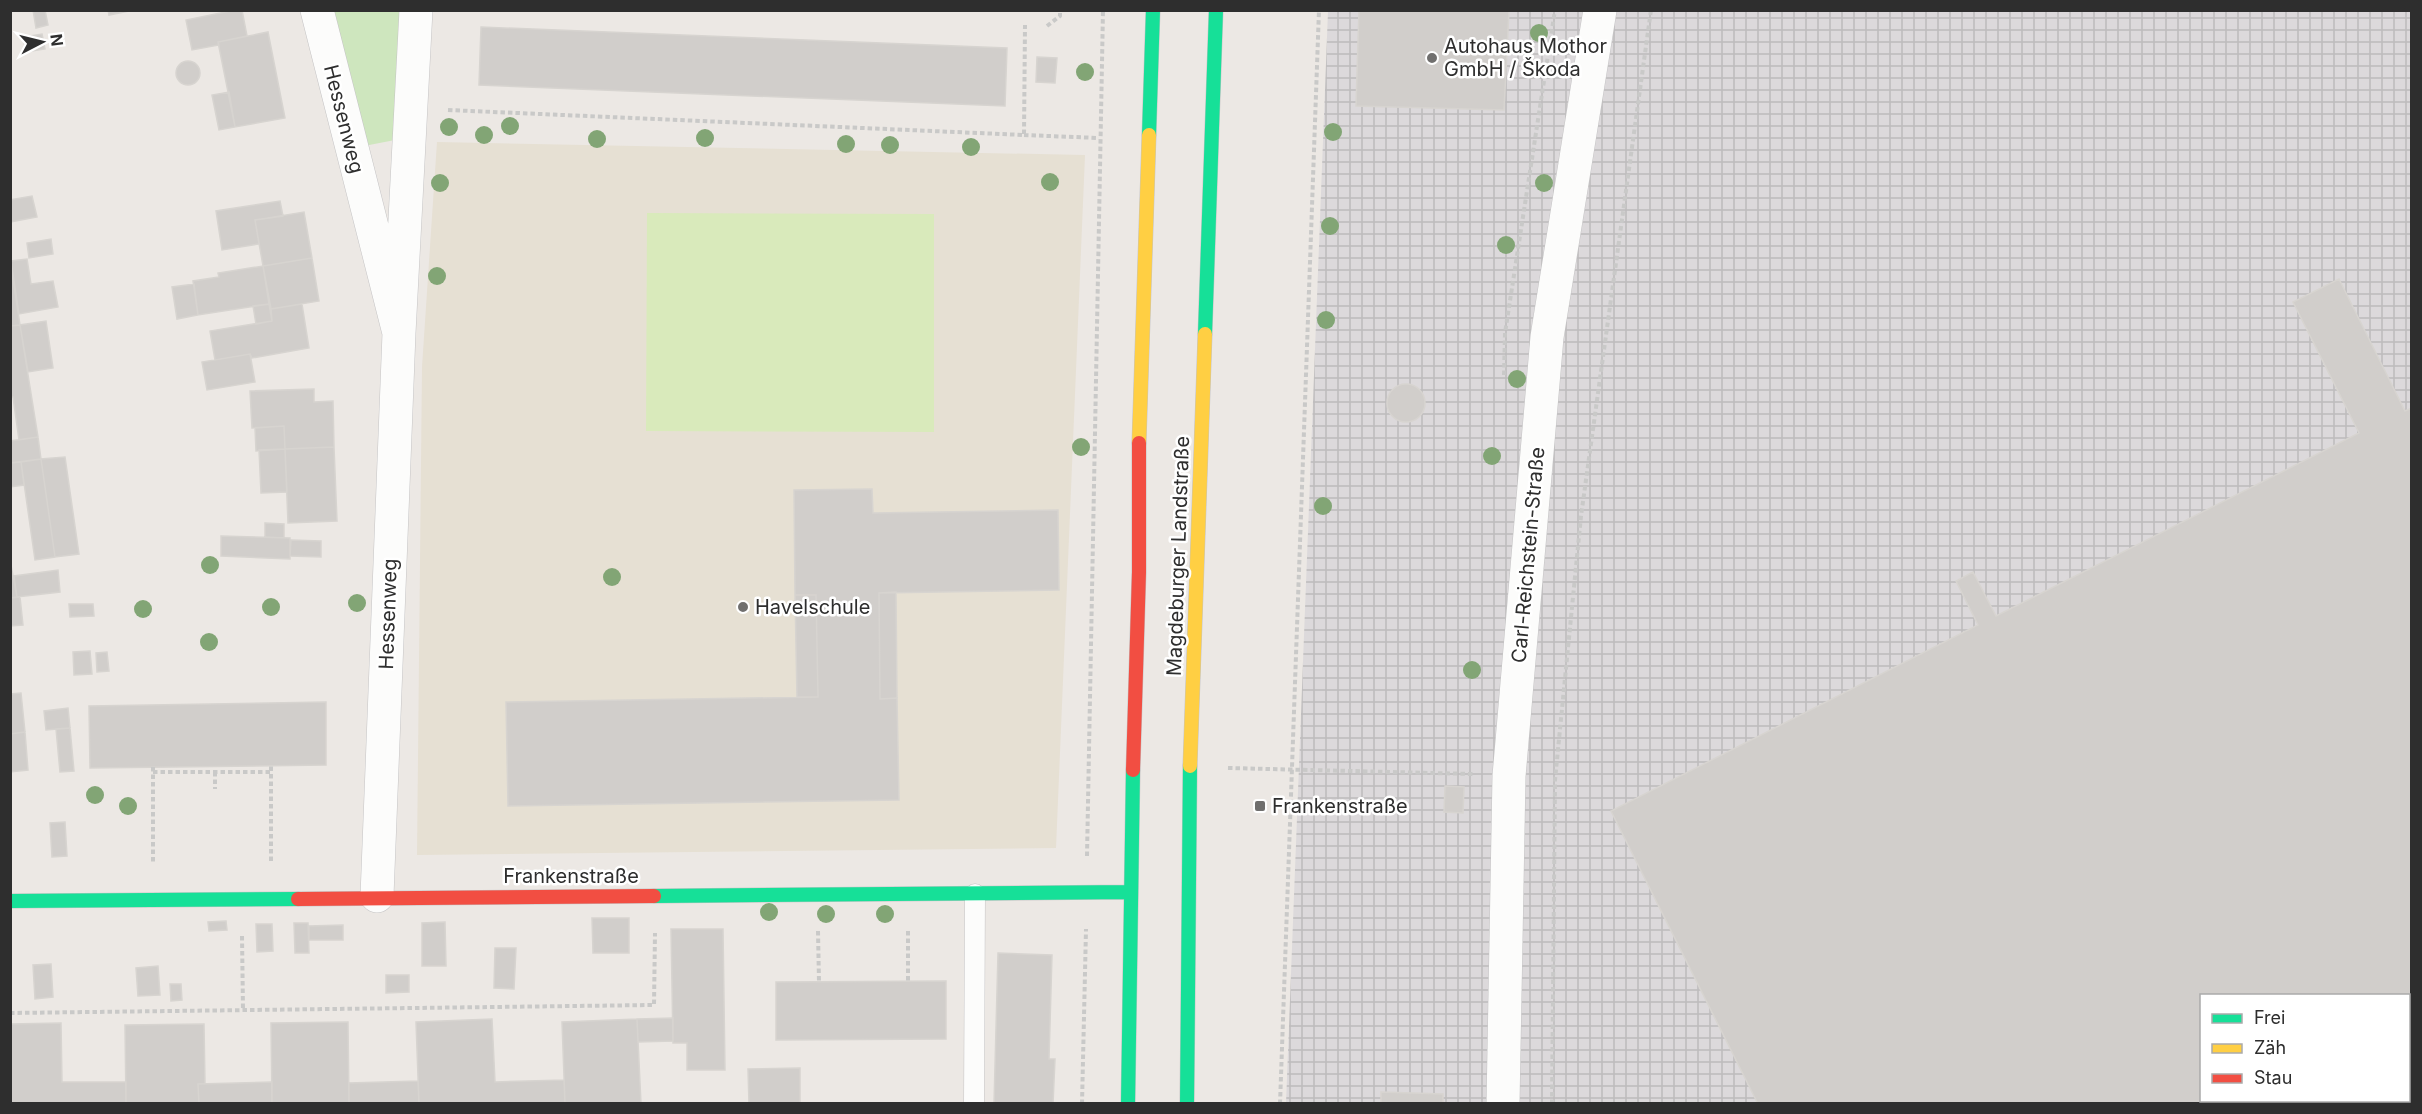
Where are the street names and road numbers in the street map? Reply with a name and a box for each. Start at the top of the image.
street label: Hessenweg [319,62,369,176]
street label: Magdeburger Landstraße [1162,436,1194,676]
street label: Carl-Reichstein-Straße [1507,446,1549,664]
street label: Hessenweg [374,558,402,670]
street label: Frankenstraße [503,864,639,888]

